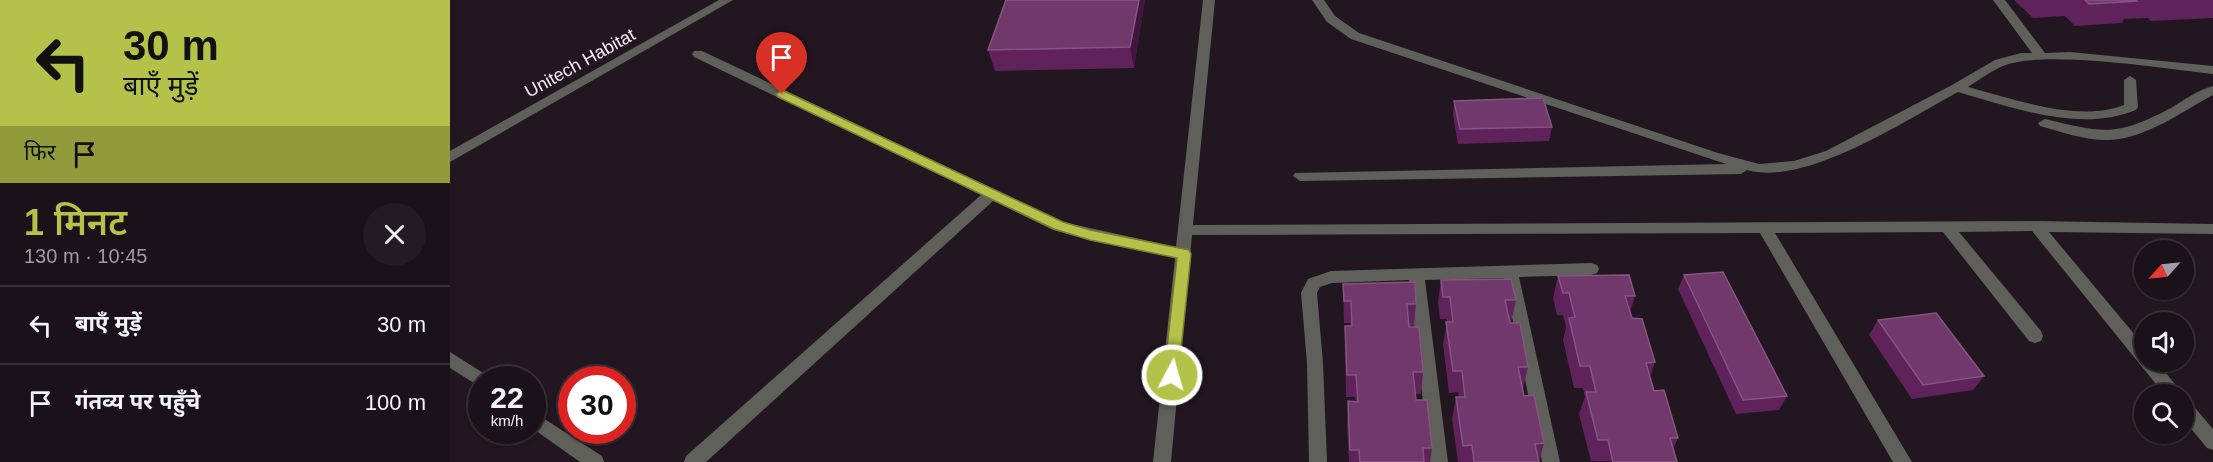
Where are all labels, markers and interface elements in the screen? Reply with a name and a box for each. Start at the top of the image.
text: 30 m [123,22,219,69]
icon: left [24,24,102,102]
street label: Unitech Habitat [521,24,639,102]
pin [756,32,807,94]
icon: arrive [765,41,798,74]
text: बाएँ मुड़ें [123,71,198,101]
icon: arrive [68,138,101,171]
text: फिर [24,140,56,165]
text: 1 मिनट [24,202,127,243]
button: close [363,203,426,266]
north arrow [2134,240,2194,300]
map controls [2134,240,2194,444]
text: 130 m · 10:45 [24,245,147,267]
icon: left [24,309,57,342]
text: बाएँ मुड़ें [75,311,141,336]
text: 30 m [377,312,426,337]
button: sound [2134,312,2194,372]
position arrow [1140,343,1204,407]
speed limit sign: 30 [558,366,636,444]
text: 22 [490,381,524,414]
button: search [2134,384,2194,444]
icon: arrive [24,387,57,420]
text: गंतव्य पर पहुँचे [75,389,200,414]
text: 100 m [365,390,426,415]
text: km/h [491,412,523,429]

